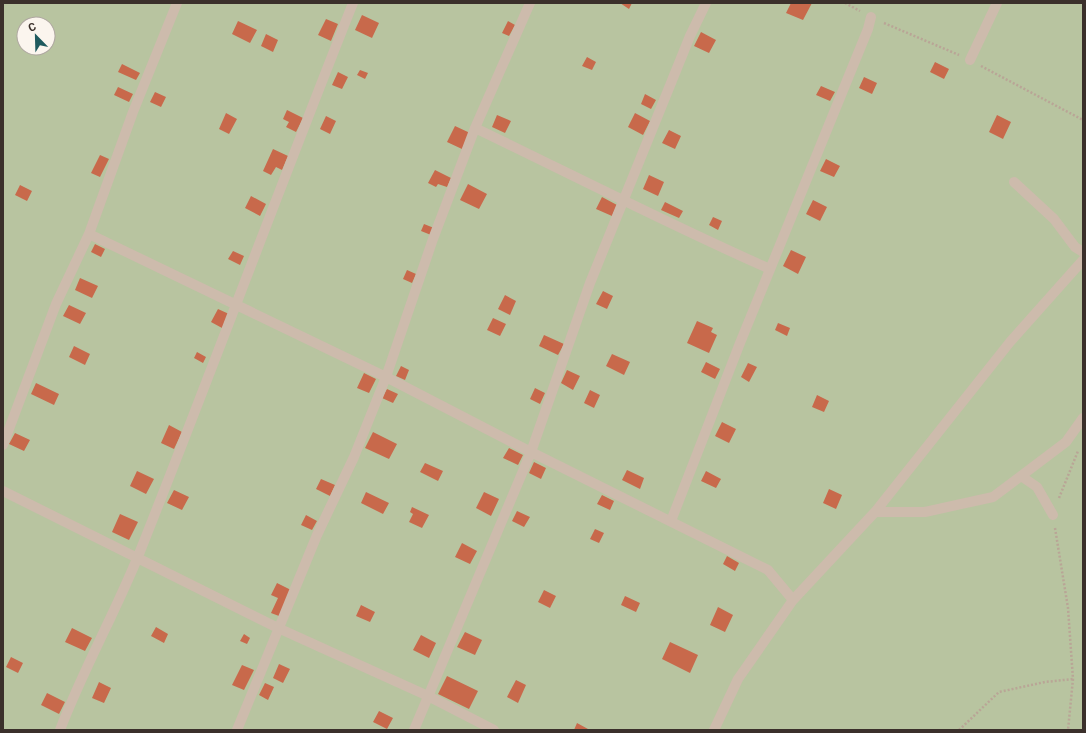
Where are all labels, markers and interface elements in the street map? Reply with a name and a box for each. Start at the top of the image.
north arrow [16,16,56,56]
text: С [26,20,38,35]

